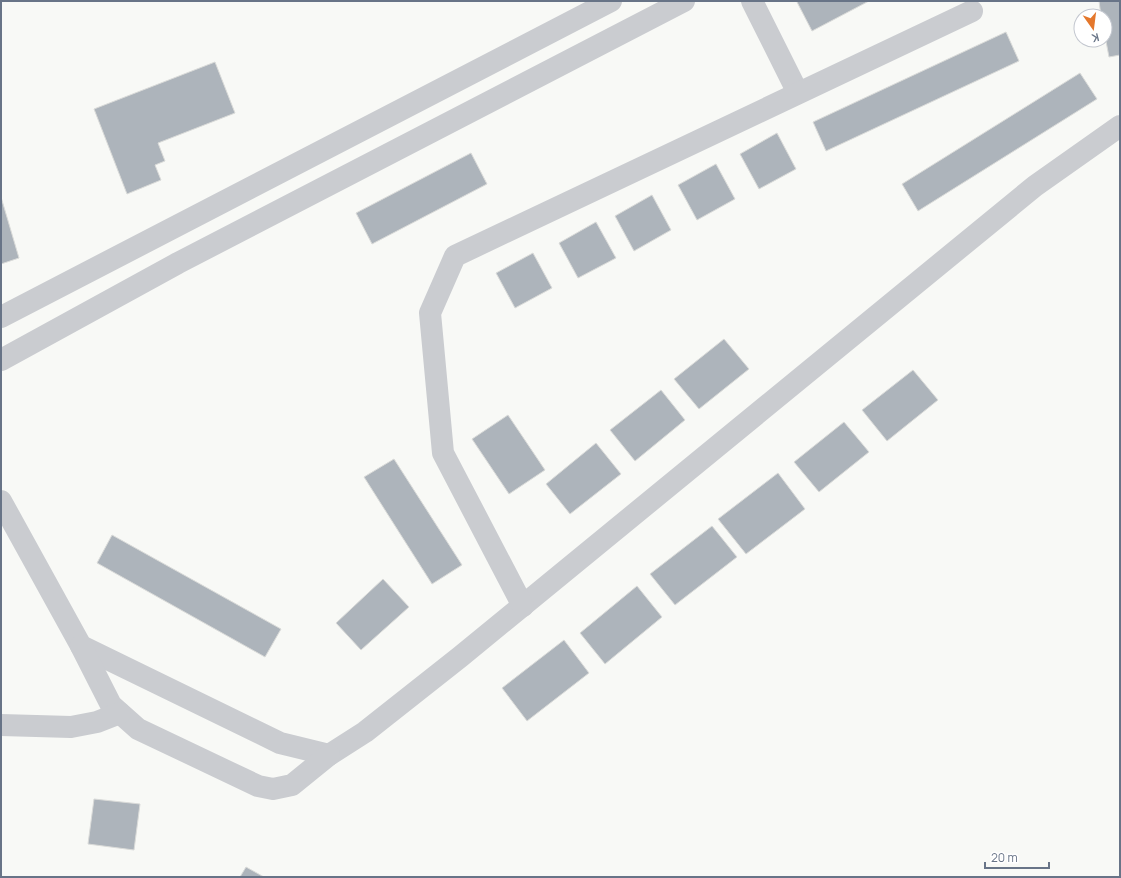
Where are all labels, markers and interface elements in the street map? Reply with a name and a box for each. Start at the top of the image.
north arrow [1073,8,1113,48]
text: K [1089,30,1101,47]
scale bar [985,844,1049,870]
text: 20 m [991,849,1018,866]

